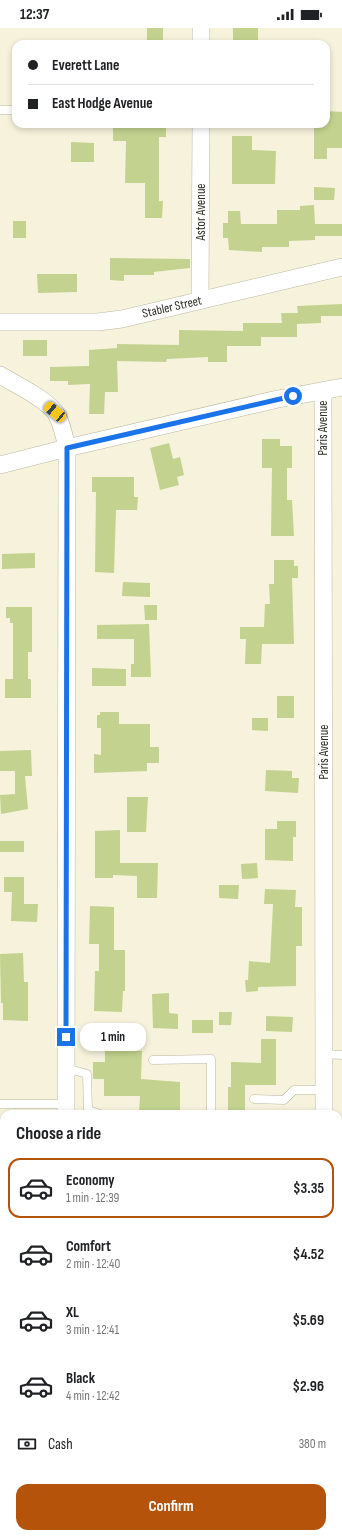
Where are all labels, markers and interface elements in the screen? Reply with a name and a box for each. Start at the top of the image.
text: 12:37 [20,5,49,24]
text: Everett Lane [52,56,119,75]
text: East Hodge Avenue [52,94,153,113]
street label: Astor Avenue [193,183,209,242]
street label: Stabler Street [141,292,203,322]
route start [284,387,302,405]
car [42,400,68,424]
street label: Paris Avenue [315,401,331,456]
street label: Paris Avenue [316,725,332,780]
callout: 1 min [80,1023,146,1051]
route end [57,1028,75,1046]
text: 1 min [101,1029,125,1045]
text: Choose a ride [16,1123,101,1144]
icon: car [18,1170,54,1206]
text: Economy [66,1171,115,1190]
text: $3.35 [293,1179,324,1198]
text: 1 min · 12:39 [66,1190,119,1206]
icon: car [18,1236,54,1272]
text: Comfort [66,1237,111,1256]
text: $4.52 [293,1245,324,1264]
text: 2 min · 12:40 [66,1256,120,1272]
icon: car [18,1302,54,1338]
text: XL [66,1303,79,1322]
text: $5.69 [293,1311,324,1330]
text: 3 min · 12:41 [66,1322,119,1338]
icon: car [18,1368,54,1404]
text: Black [66,1369,95,1388]
text: $2.96 [292,1377,324,1396]
text: 4 min · 12:42 [66,1388,120,1404]
icon: cash [16,1433,38,1455]
text: Cash [48,1435,73,1454]
text: 380 m [299,1436,326,1452]
button: Confirm [16,1484,326,1530]

